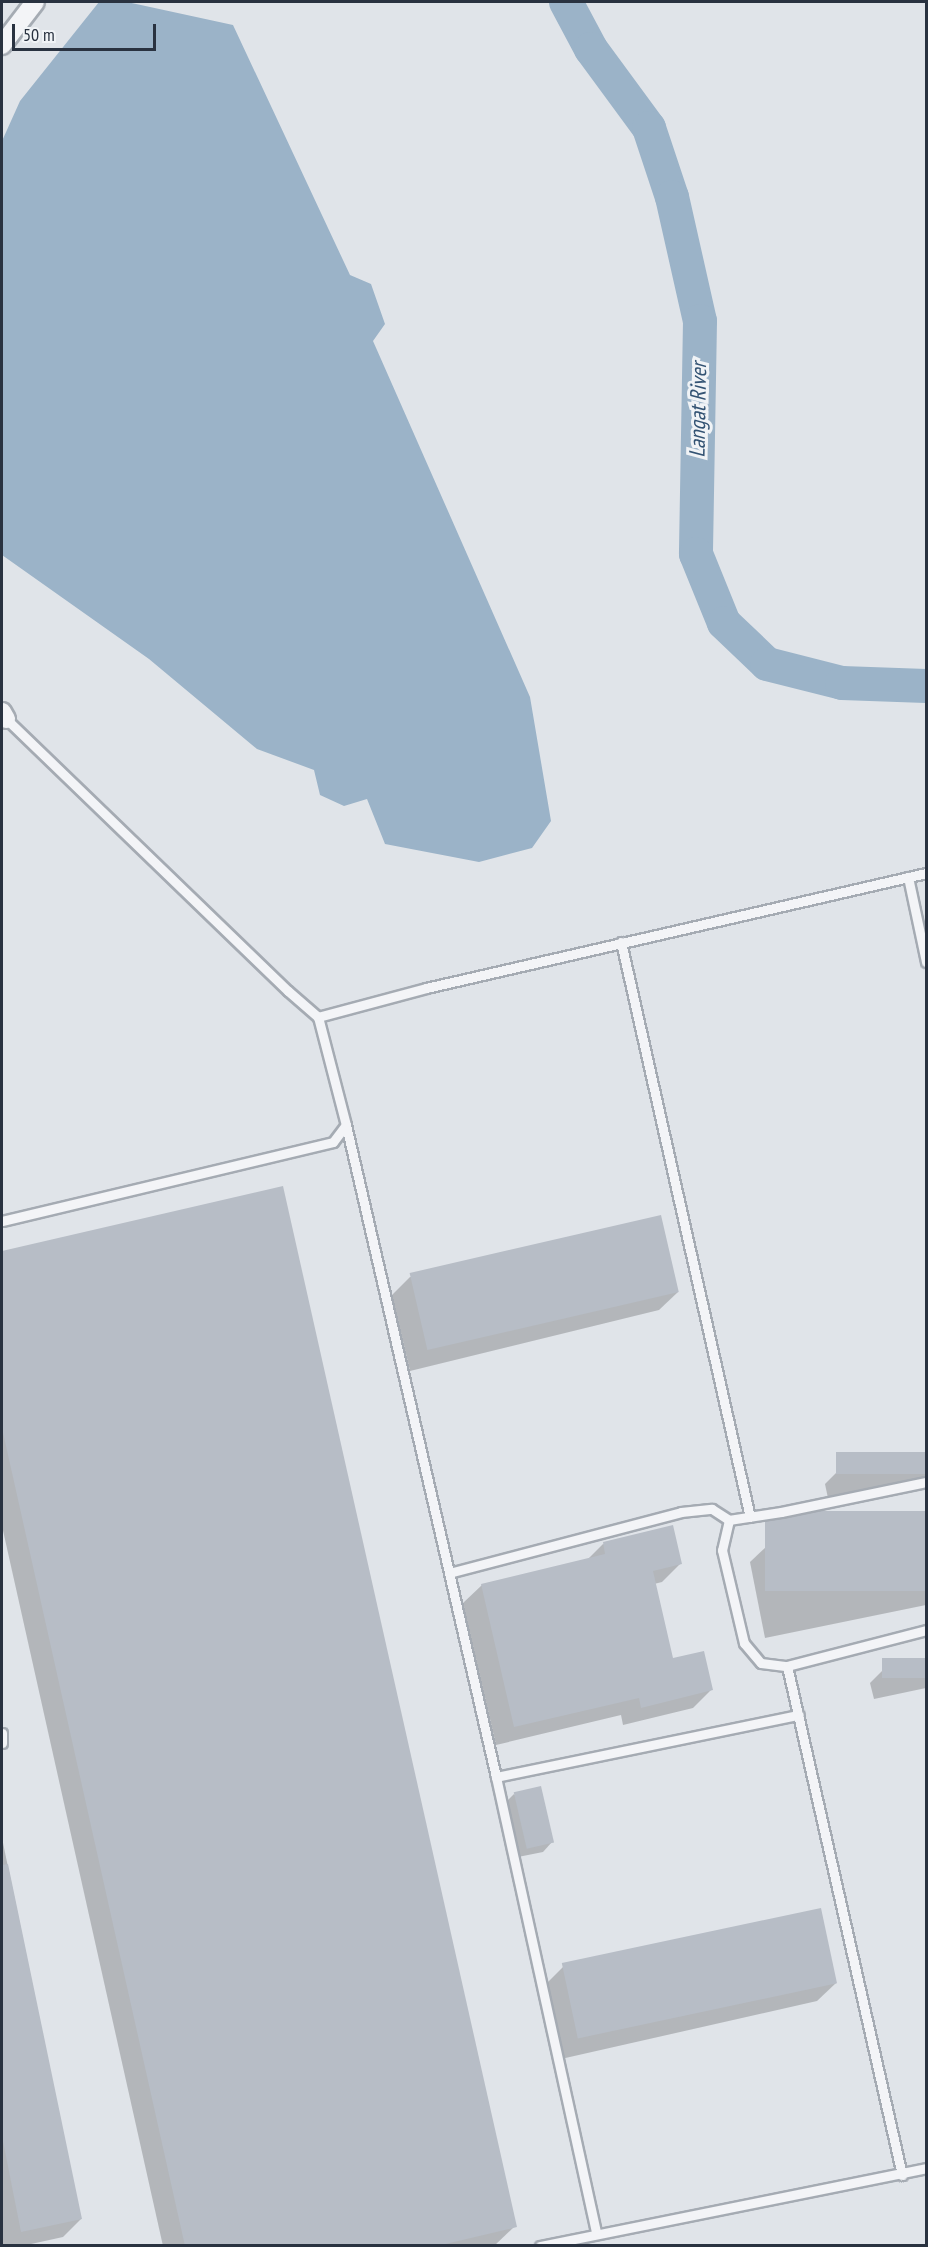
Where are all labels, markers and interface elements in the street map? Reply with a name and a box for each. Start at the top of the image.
scale bar [15,12,159,50]
text: 50 m [23,23,55,46]
water label: Langat River [684,362,712,458]

